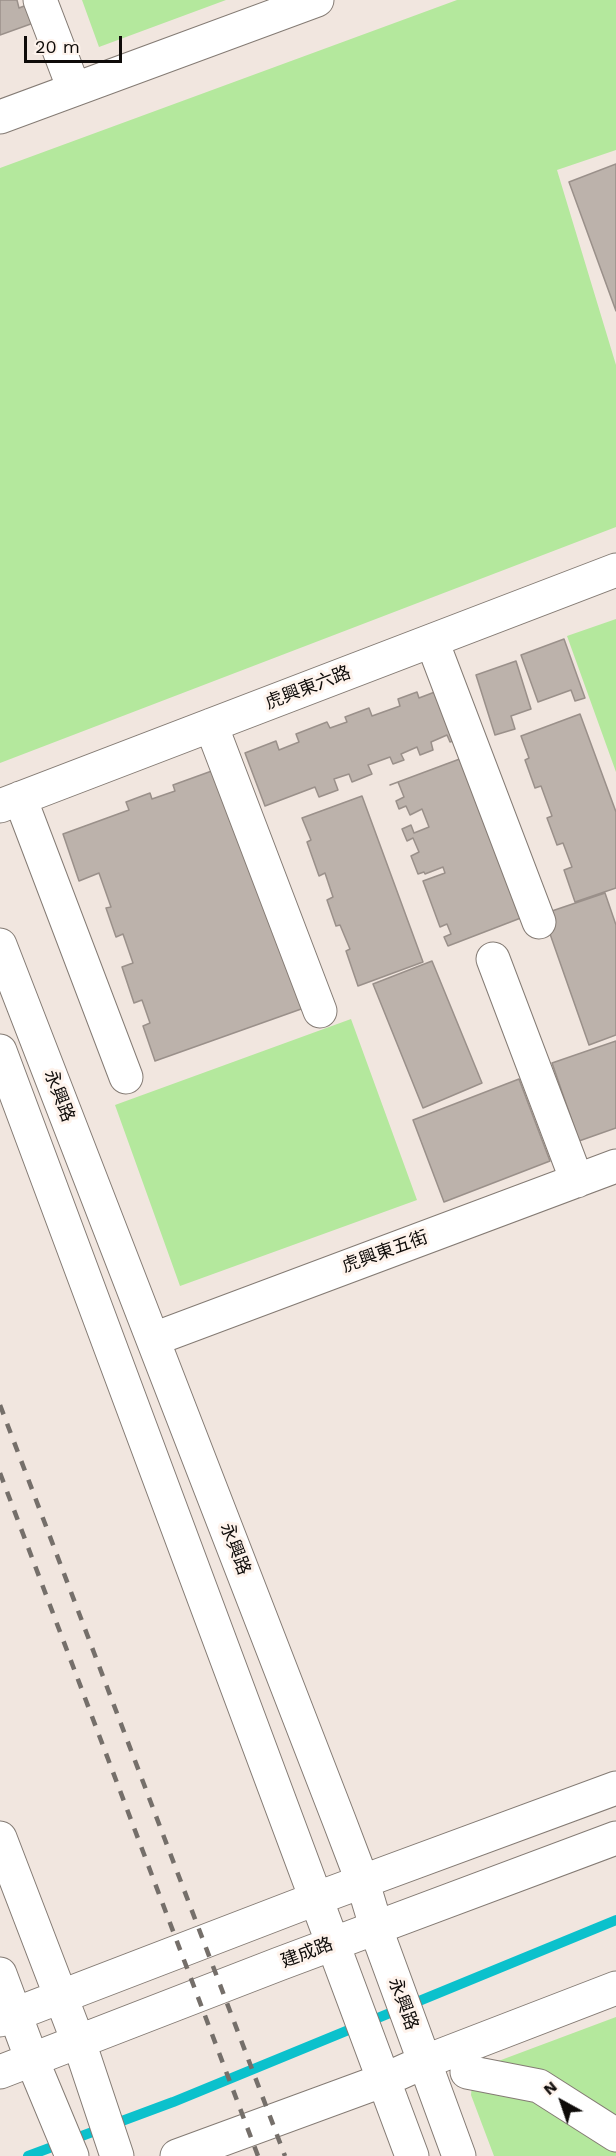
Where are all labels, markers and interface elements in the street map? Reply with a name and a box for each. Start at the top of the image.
scale bar [27,24,124,62]
text: 20 m [35,36,80,57]
street label: 虎興東六路 [262,662,354,714]
street label: 永興路 [39,1067,79,1125]
street label: 虎興東五街 [339,1226,431,1278]
street label: 永興路 [215,1520,255,1578]
street label: 建成路 [278,1933,336,1973]
street label: 永興路 [384,1975,422,2033]
north arrow [532,2072,592,2132]
text: N [539,2077,561,2099]

